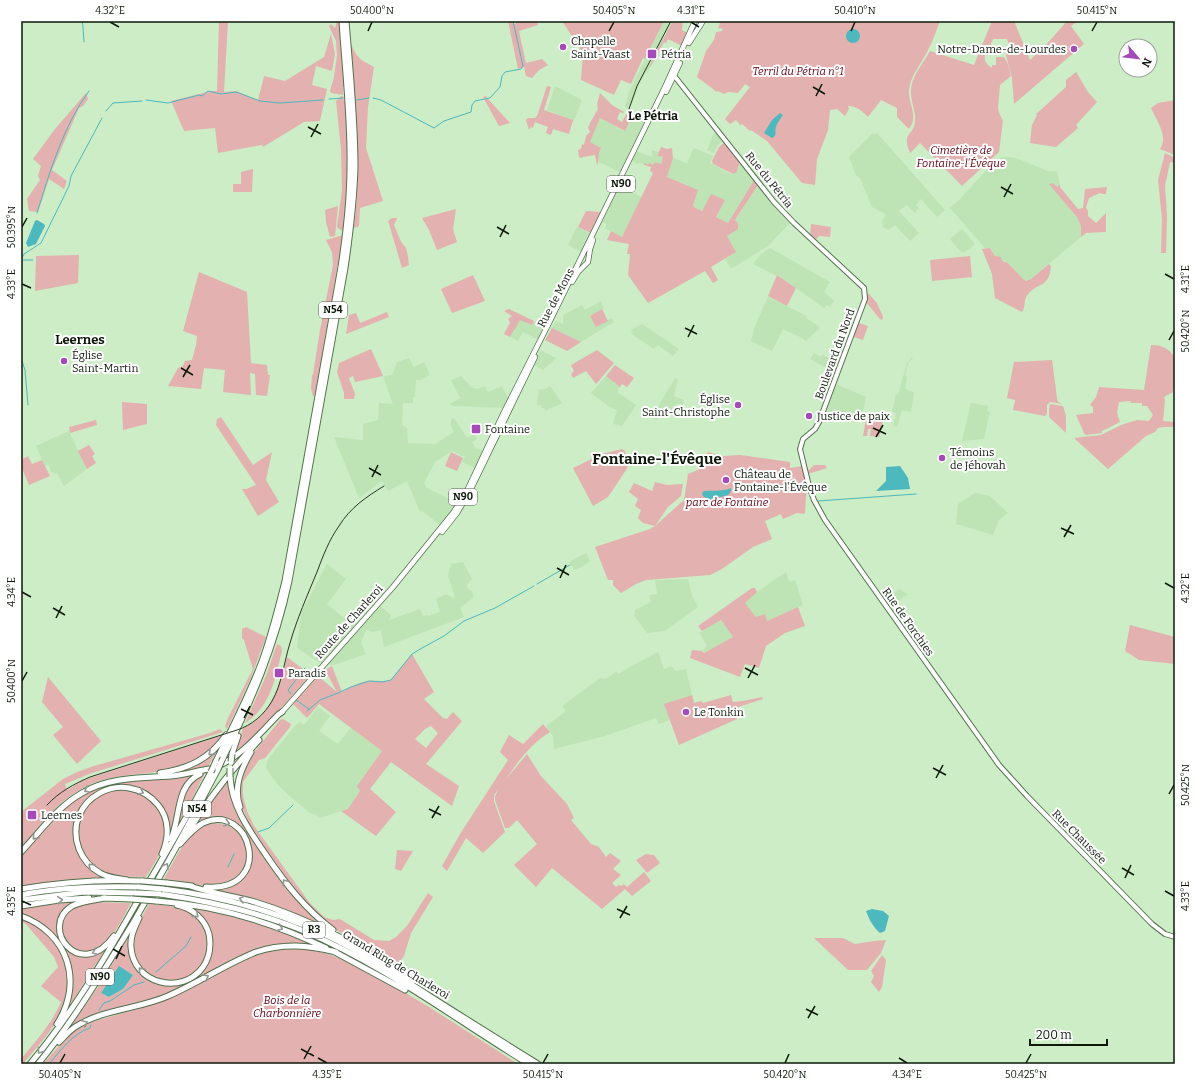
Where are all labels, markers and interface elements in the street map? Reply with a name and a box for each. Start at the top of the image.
text: 4.32°E [95,5,125,17]
text: 50.400°N [350,5,394,17]
text: 50.405°N [593,5,635,17]
text: 4.31°E [677,5,705,17]
text: 50.410°N [834,5,876,17]
text: 50.415°N [1077,5,1117,17]
place label: Chapelle Saint-Vaast [571,35,630,61]
north arrow [1118,38,1158,78]
marker: Chapelle Saint-Vaast [558,42,568,52]
place label: Notre-Dame-de-Lourdes [937,43,1066,56]
marker: Notre-Dame-de-Lourdes [1069,44,1079,54]
marker: Pétria [646,48,658,60]
place label: Pétria [661,48,691,61]
text: N [1138,56,1154,70]
park label: Terril du Pétria n°1 [752,65,844,78]
district label: Le Pétria [628,109,678,123]
park label: Cimetière de Fontaine-l'Évêque [917,144,1006,170]
street label: Rue du Pétria [743,150,795,210]
road number: N90 [607,176,635,192]
text: 50.395°N [6,206,18,248]
text: 4.31°E [1180,265,1192,293]
street label: Rue de Mons [535,266,577,330]
text: 4.33°E [6,269,18,299]
road number: N54 [319,302,347,318]
street label: Boulevard du Nord [813,306,858,401]
text: 50.420°N [1180,310,1192,352]
district label: Leernes [55,332,105,347]
place label: Église Saint-Martin [72,348,138,375]
marker: Église Saint-Martin [59,356,69,366]
place label: Église Saint-Christophe [642,392,730,419]
marker: Église Saint-Christophe [733,400,743,410]
place label: Justice de paix [816,410,890,423]
marker: Justice de paix [804,411,814,421]
marker: Fontaine [470,423,482,435]
place label: Fontaine [485,423,530,436]
place label: Témoins de Jéhovah [950,446,1006,472]
district label: Fontaine-l'Évêque [592,450,722,468]
marker: Témoins de Jéhovah [937,453,947,463]
place label: Château de Fontaine-l'Évêque [734,468,827,494]
marker: Château de Fontaine-l'Évêque [721,475,731,485]
road number: N90 [449,489,477,505]
park label: parc de Fontaine [685,496,769,509]
text: 4.32°E [1180,573,1192,603]
text: 4.34°E [6,577,18,607]
street label: Route de Charleroi [313,582,386,662]
street label: Rue de Forchies [880,585,936,659]
text: 50.400°N [6,659,18,703]
marker: Paradis [273,667,285,679]
place label: Paradis [288,667,326,680]
place label: Le Tonkin [694,706,744,719]
marker: Le Tonkin [681,707,691,717]
one-way arrow [208,748,215,755]
text: 50.425°N [1180,764,1192,806]
one-way arrow [84,786,91,793]
one-way arrow [136,787,144,795]
road number: N54 [183,801,211,817]
street label: Rue Chaussée [1049,807,1109,867]
marker: Leernes [26,809,38,821]
place label: Leernes [41,809,82,822]
one-way arrow [223,818,230,827]
one-way arrow [32,832,40,840]
one-way arrow [88,863,96,871]
one-way arrow [162,863,169,870]
one-way arrow [283,880,290,887]
text: 4.33°E [1180,881,1192,911]
text: 4.35°E [6,886,18,916]
one-way arrow [239,895,246,904]
one-way arrow [57,896,63,905]
one-way arrow [192,910,199,917]
road number: R3 [303,922,325,938]
one-way arrow [276,924,283,932]
street label: Grand Ring de Charleroi [340,928,452,1002]
one-way arrow [92,947,99,955]
one-way arrow [139,967,146,974]
road number: N90 [86,969,114,985]
one-way arrow [202,974,209,981]
park label: Bois de la Charbonnière [253,994,322,1020]
one-way arrow [80,1020,88,1028]
scale bar [1030,1021,1107,1047]
text: 200 m [1036,1028,1072,1042]
one-way arrow [38,1046,45,1053]
text: 50.405°N [39,1069,81,1081]
text: 4.35°E [312,1069,342,1081]
text: 50.415°N [523,1069,563,1081]
text: 50.420°N [764,1069,806,1081]
text: 4.34°E [892,1069,922,1081]
text: 50.425°N [1005,1069,1047,1081]

